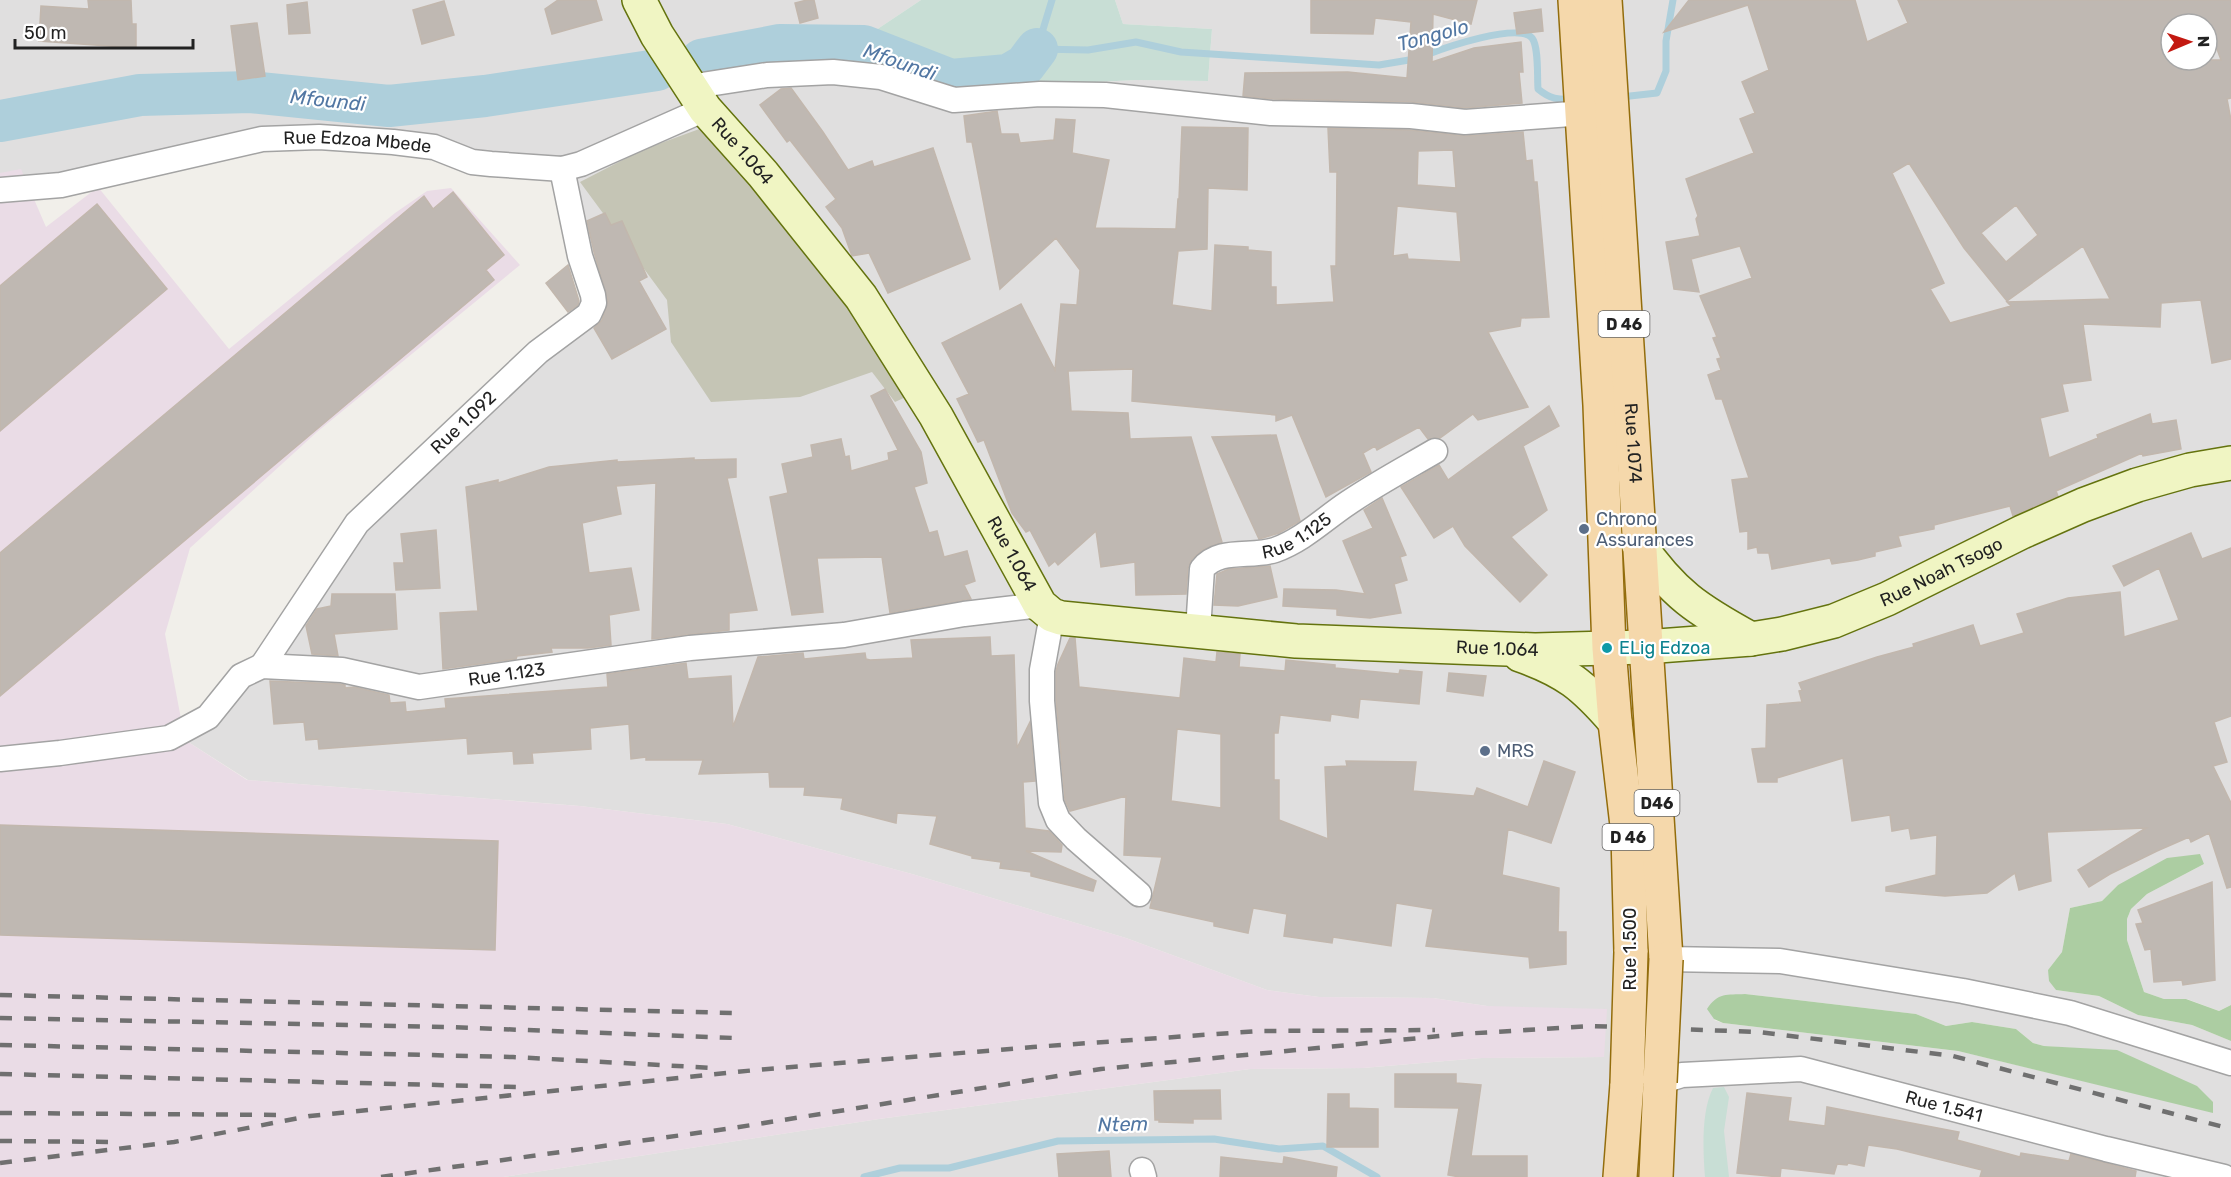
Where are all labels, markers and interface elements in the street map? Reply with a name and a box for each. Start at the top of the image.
scale bar [15,12,194,50]
north arrow [2159,12,2219,72]
water label: Tongolo [1395,14,1471,56]
text: 50 m [24,22,67,44]
text: N [2194,35,2213,48]
water label: Mfoundi [860,38,941,86]
water label: Mfoundi [289,84,368,116]
street label: Rue 1.064 [707,113,778,189]
street label: Rue Edzoa Mbede [283,126,433,158]
road number: D 46 [1598,311,1650,337]
street label: Rue 1.092 [426,386,501,459]
street label: Rue 1.074 [1620,402,1647,484]
street label: Rue 1.125 [1260,508,1336,564]
place label: Chrono Assurances [1596,508,1694,551]
street label: Rue 1.064 [982,512,1041,595]
marker: Chrono Assurances [1577,522,1591,536]
street label: Rue Noah Tsogo [1877,532,2006,612]
street label: Rue 1.064 [1456,636,1539,661]
place label: ELig Edzoa [1619,637,1710,659]
marker: ELig Edzoa [1600,641,1614,655]
street label: Rue 1.123 [467,658,546,691]
place label: MRS [1497,740,1534,762]
marker: MRS [1478,744,1492,758]
road number: D46 [1634,790,1680,816]
road number: D 46 [1602,824,1654,850]
street label: Rue 1.500 [1619,908,1641,990]
street label: Rue 1.541 [1903,1086,1985,1127]
water label: Ntem [1097,1112,1149,1136]

